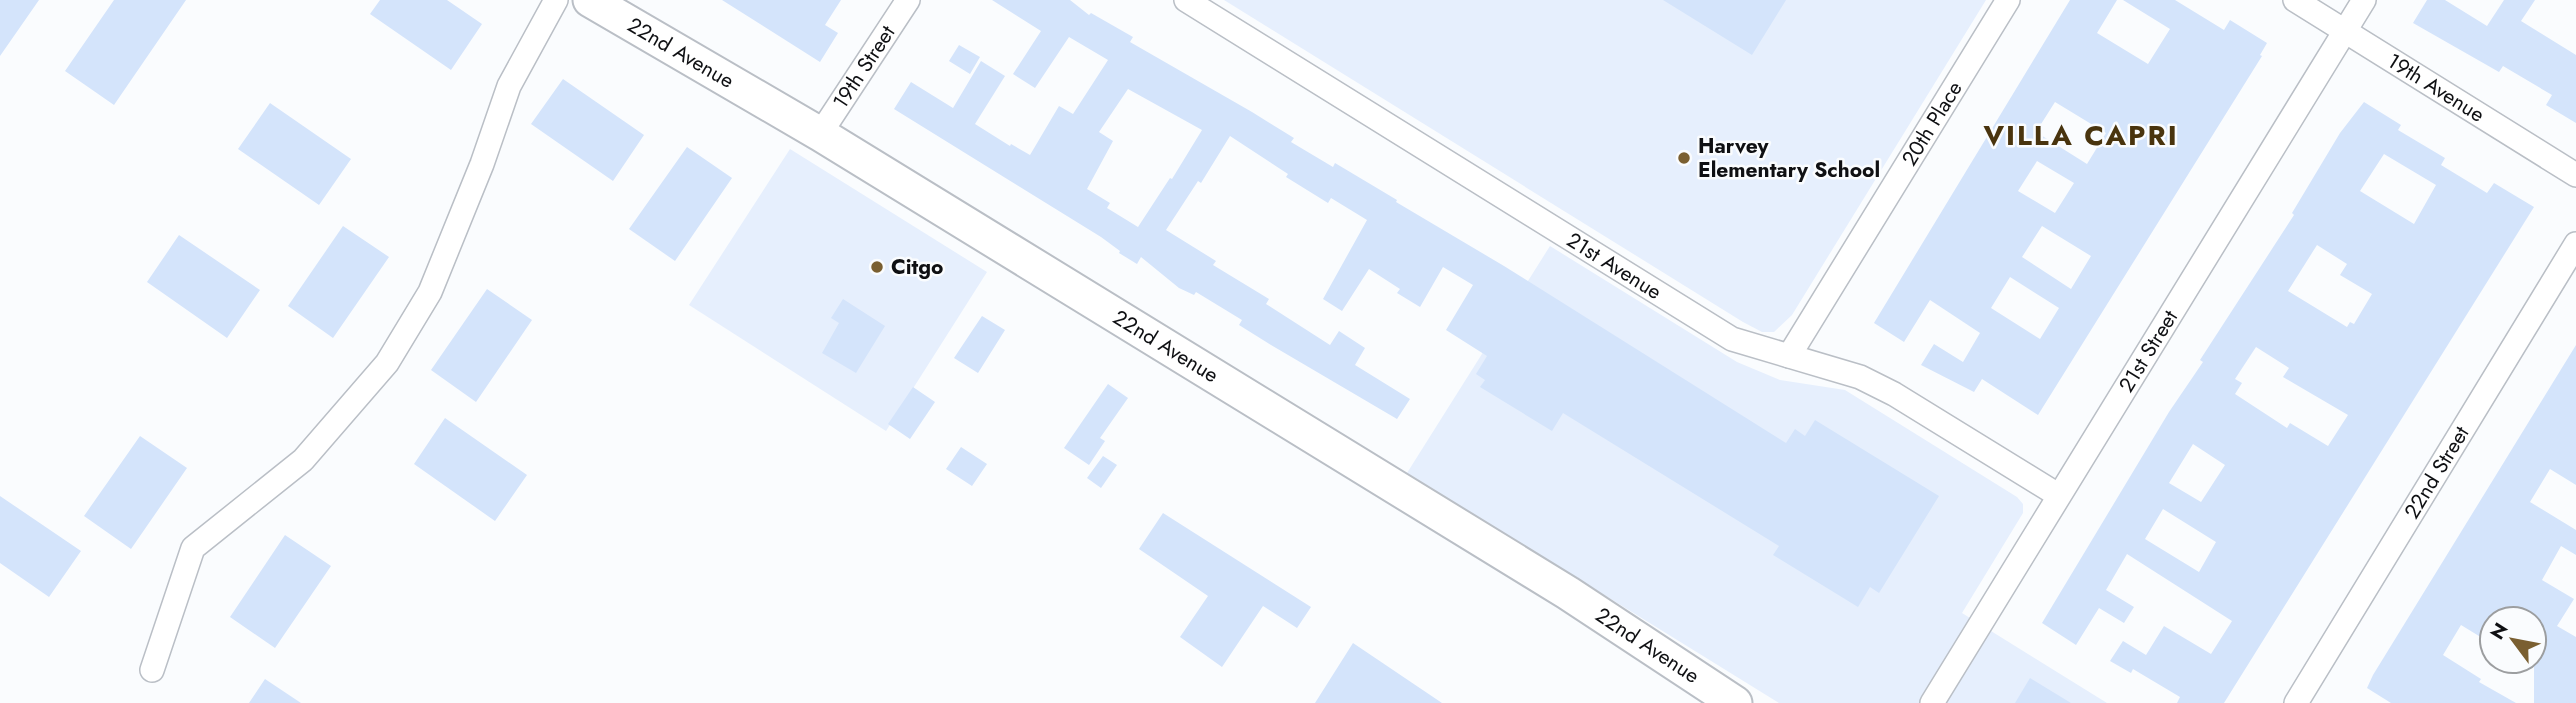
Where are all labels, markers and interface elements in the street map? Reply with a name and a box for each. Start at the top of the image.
street label: 22nd Avenue [622,10,740,96]
street label: 19th Street [826,20,902,115]
street label: 19th Avenue [2382,46,2490,130]
street label: 20th Place [1895,75,1970,171]
district label: VILLA CAPRI [1982,115,2179,156]
place label: Harvey Elementary School [1698,131,1880,185]
marker: Harvey Elementary School [1676,150,1692,166]
street label: 21st Avenue [1561,225,1668,307]
place label: Citgo [891,252,943,282]
marker: Citgo [869,259,885,275]
street label: 22nd Avenue [1107,302,1224,390]
street label: 21st Street [2112,304,2185,398]
street label: 22nd Street [2397,421,2476,524]
street label: 22nd Avenue [1590,600,1705,691]
north arrow [2478,605,2548,675]
text: N [2484,618,2514,645]

